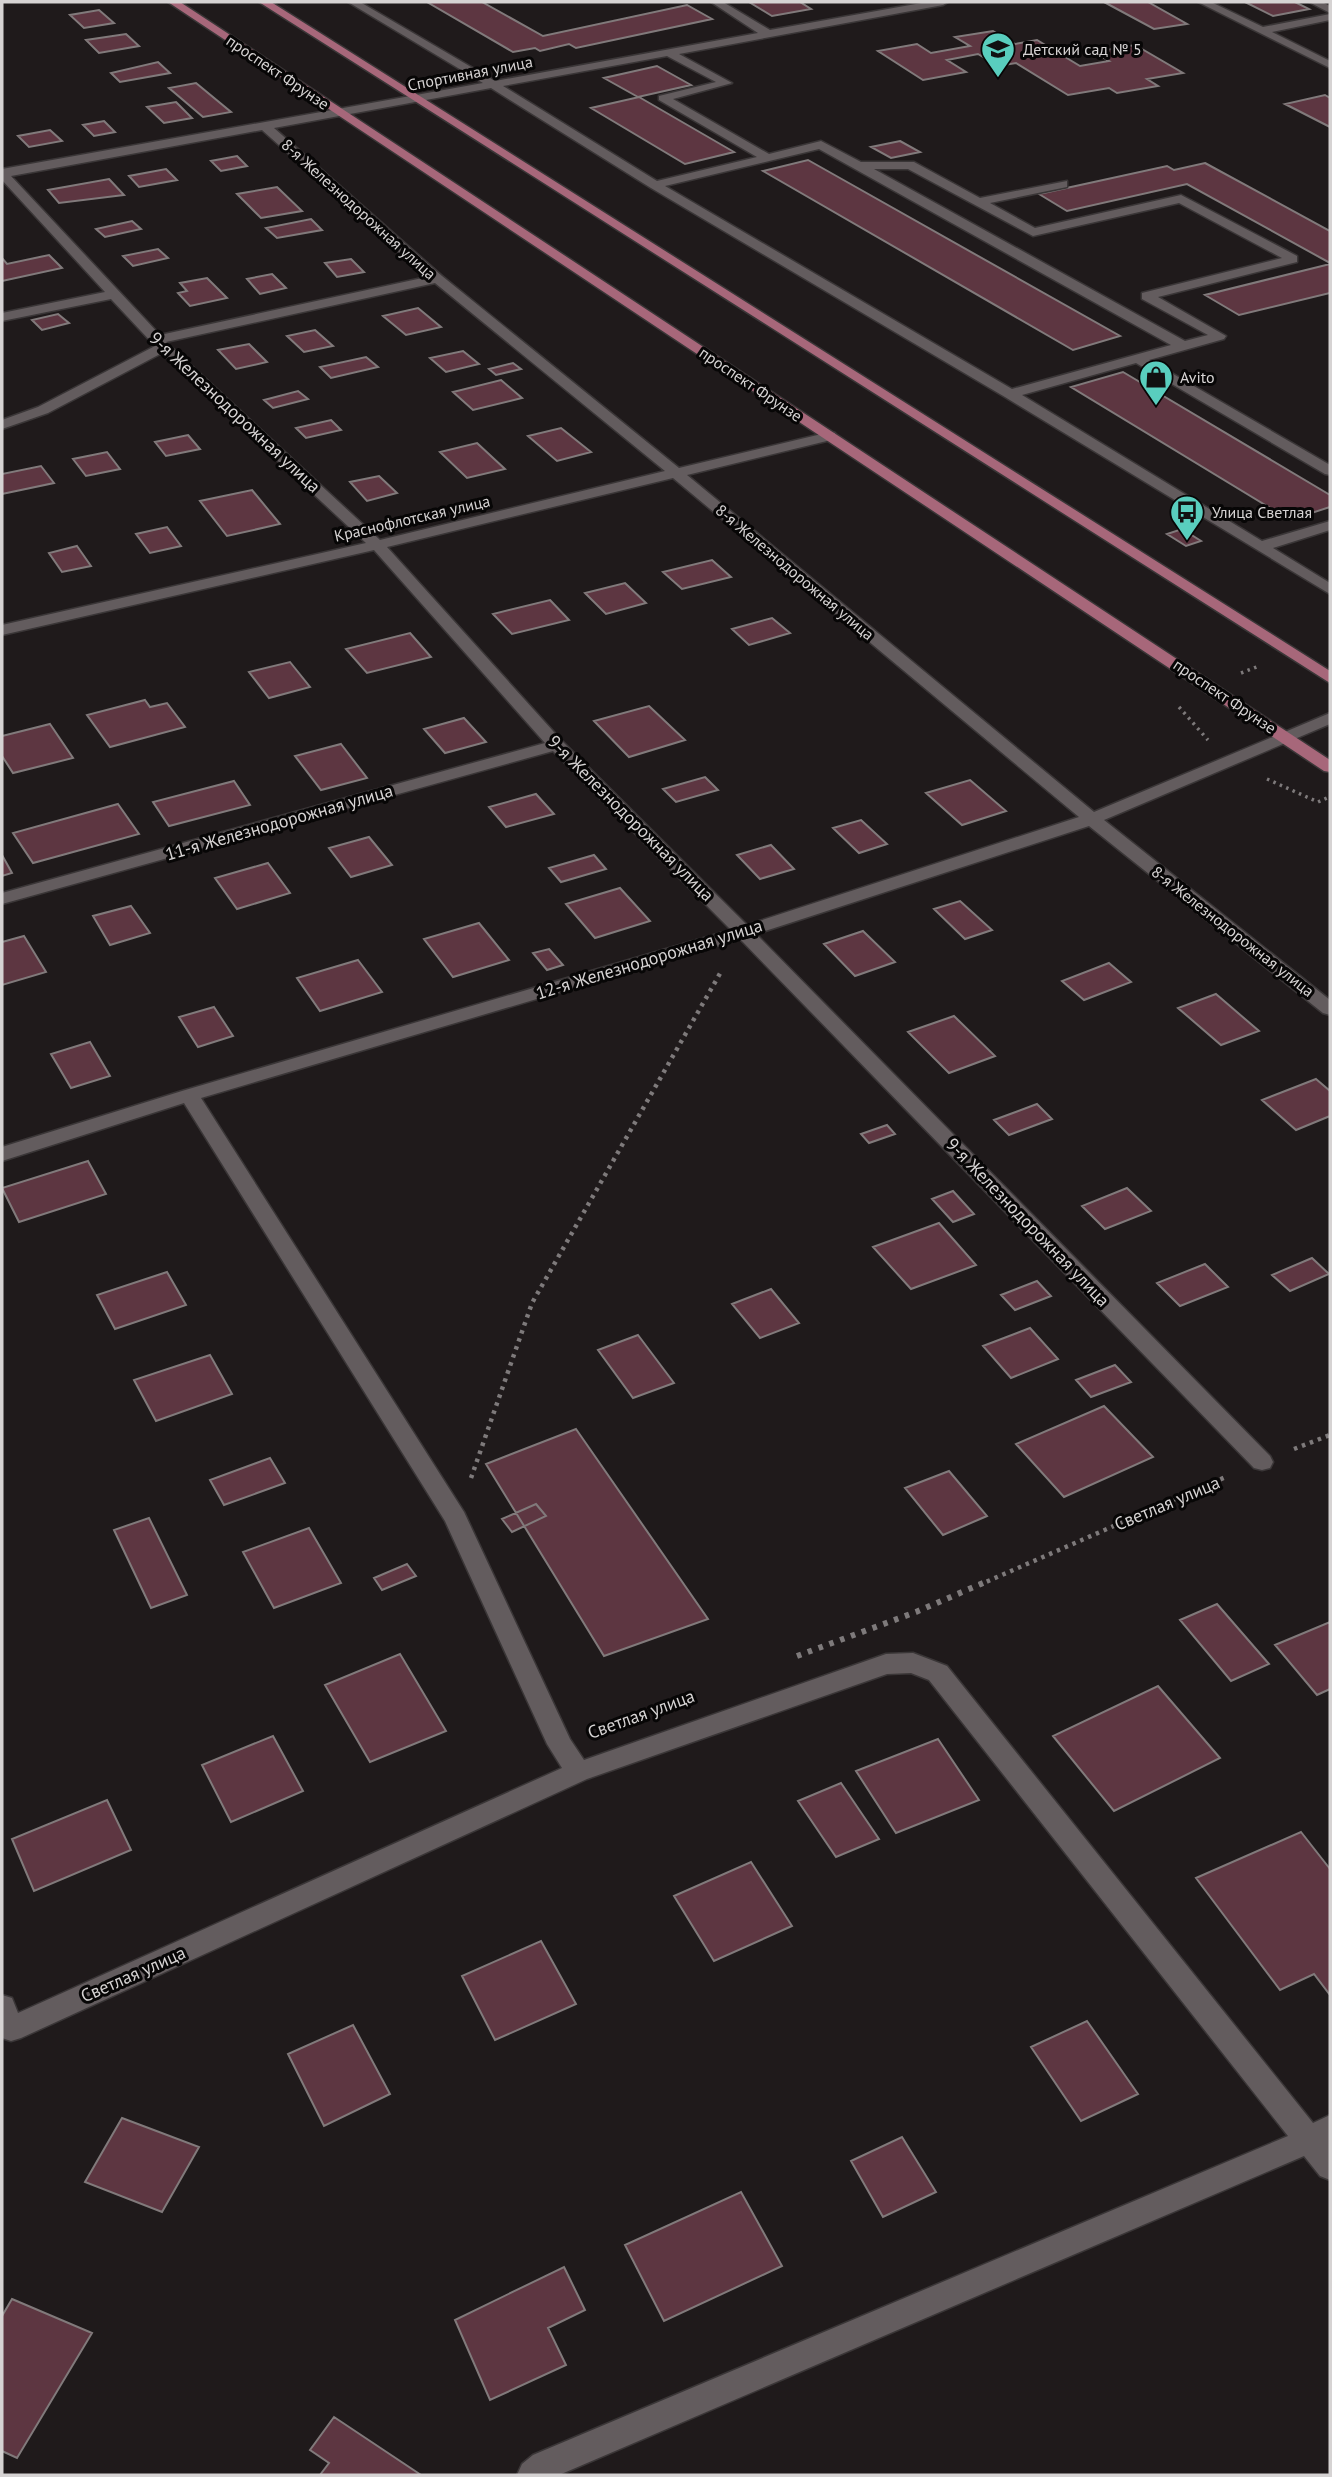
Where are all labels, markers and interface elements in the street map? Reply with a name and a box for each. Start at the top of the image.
street label: проспект Фрунзе [223,30,333,114]
school or university icon: Детский сад № 5 [979,30,1017,79]
place label: Детский сад № 5 [1023,39,1142,59]
street label: Спортивная улица [406,51,534,95]
street label: 8-я Железнодорожная улица [278,134,440,284]
street label: 9-я Железнодорожная улица [145,327,325,497]
street label: проспект Фрунзе [696,342,806,426]
shop icon: Avito [1137,358,1175,407]
place label: Avito [1180,367,1215,387]
street label: Краснофлотская улица [332,490,492,546]
bus stop icon: Улица Светлая [1168,493,1206,542]
street label: 8-я Железнодорожная улица [712,500,878,644]
place label: Улица Светлая [1212,502,1312,522]
street label: проспект Фрунзе [1170,654,1280,738]
street label: 9-я Железнодорожная улица [543,730,719,906]
street label: 11-я Железнодорожная улица [162,778,396,866]
street label: 8-я Железнодорожная улица [1148,861,1318,1001]
street label: 12-я Железнодорожная улица [533,914,765,1004]
street label: 9-я Железнодорожная улица [941,1133,1115,1311]
street label: Светлая улица [1111,1470,1223,1536]
street label: Светлая улица [584,1684,698,1744]
street label: Светлая улица [77,1941,189,2007]

